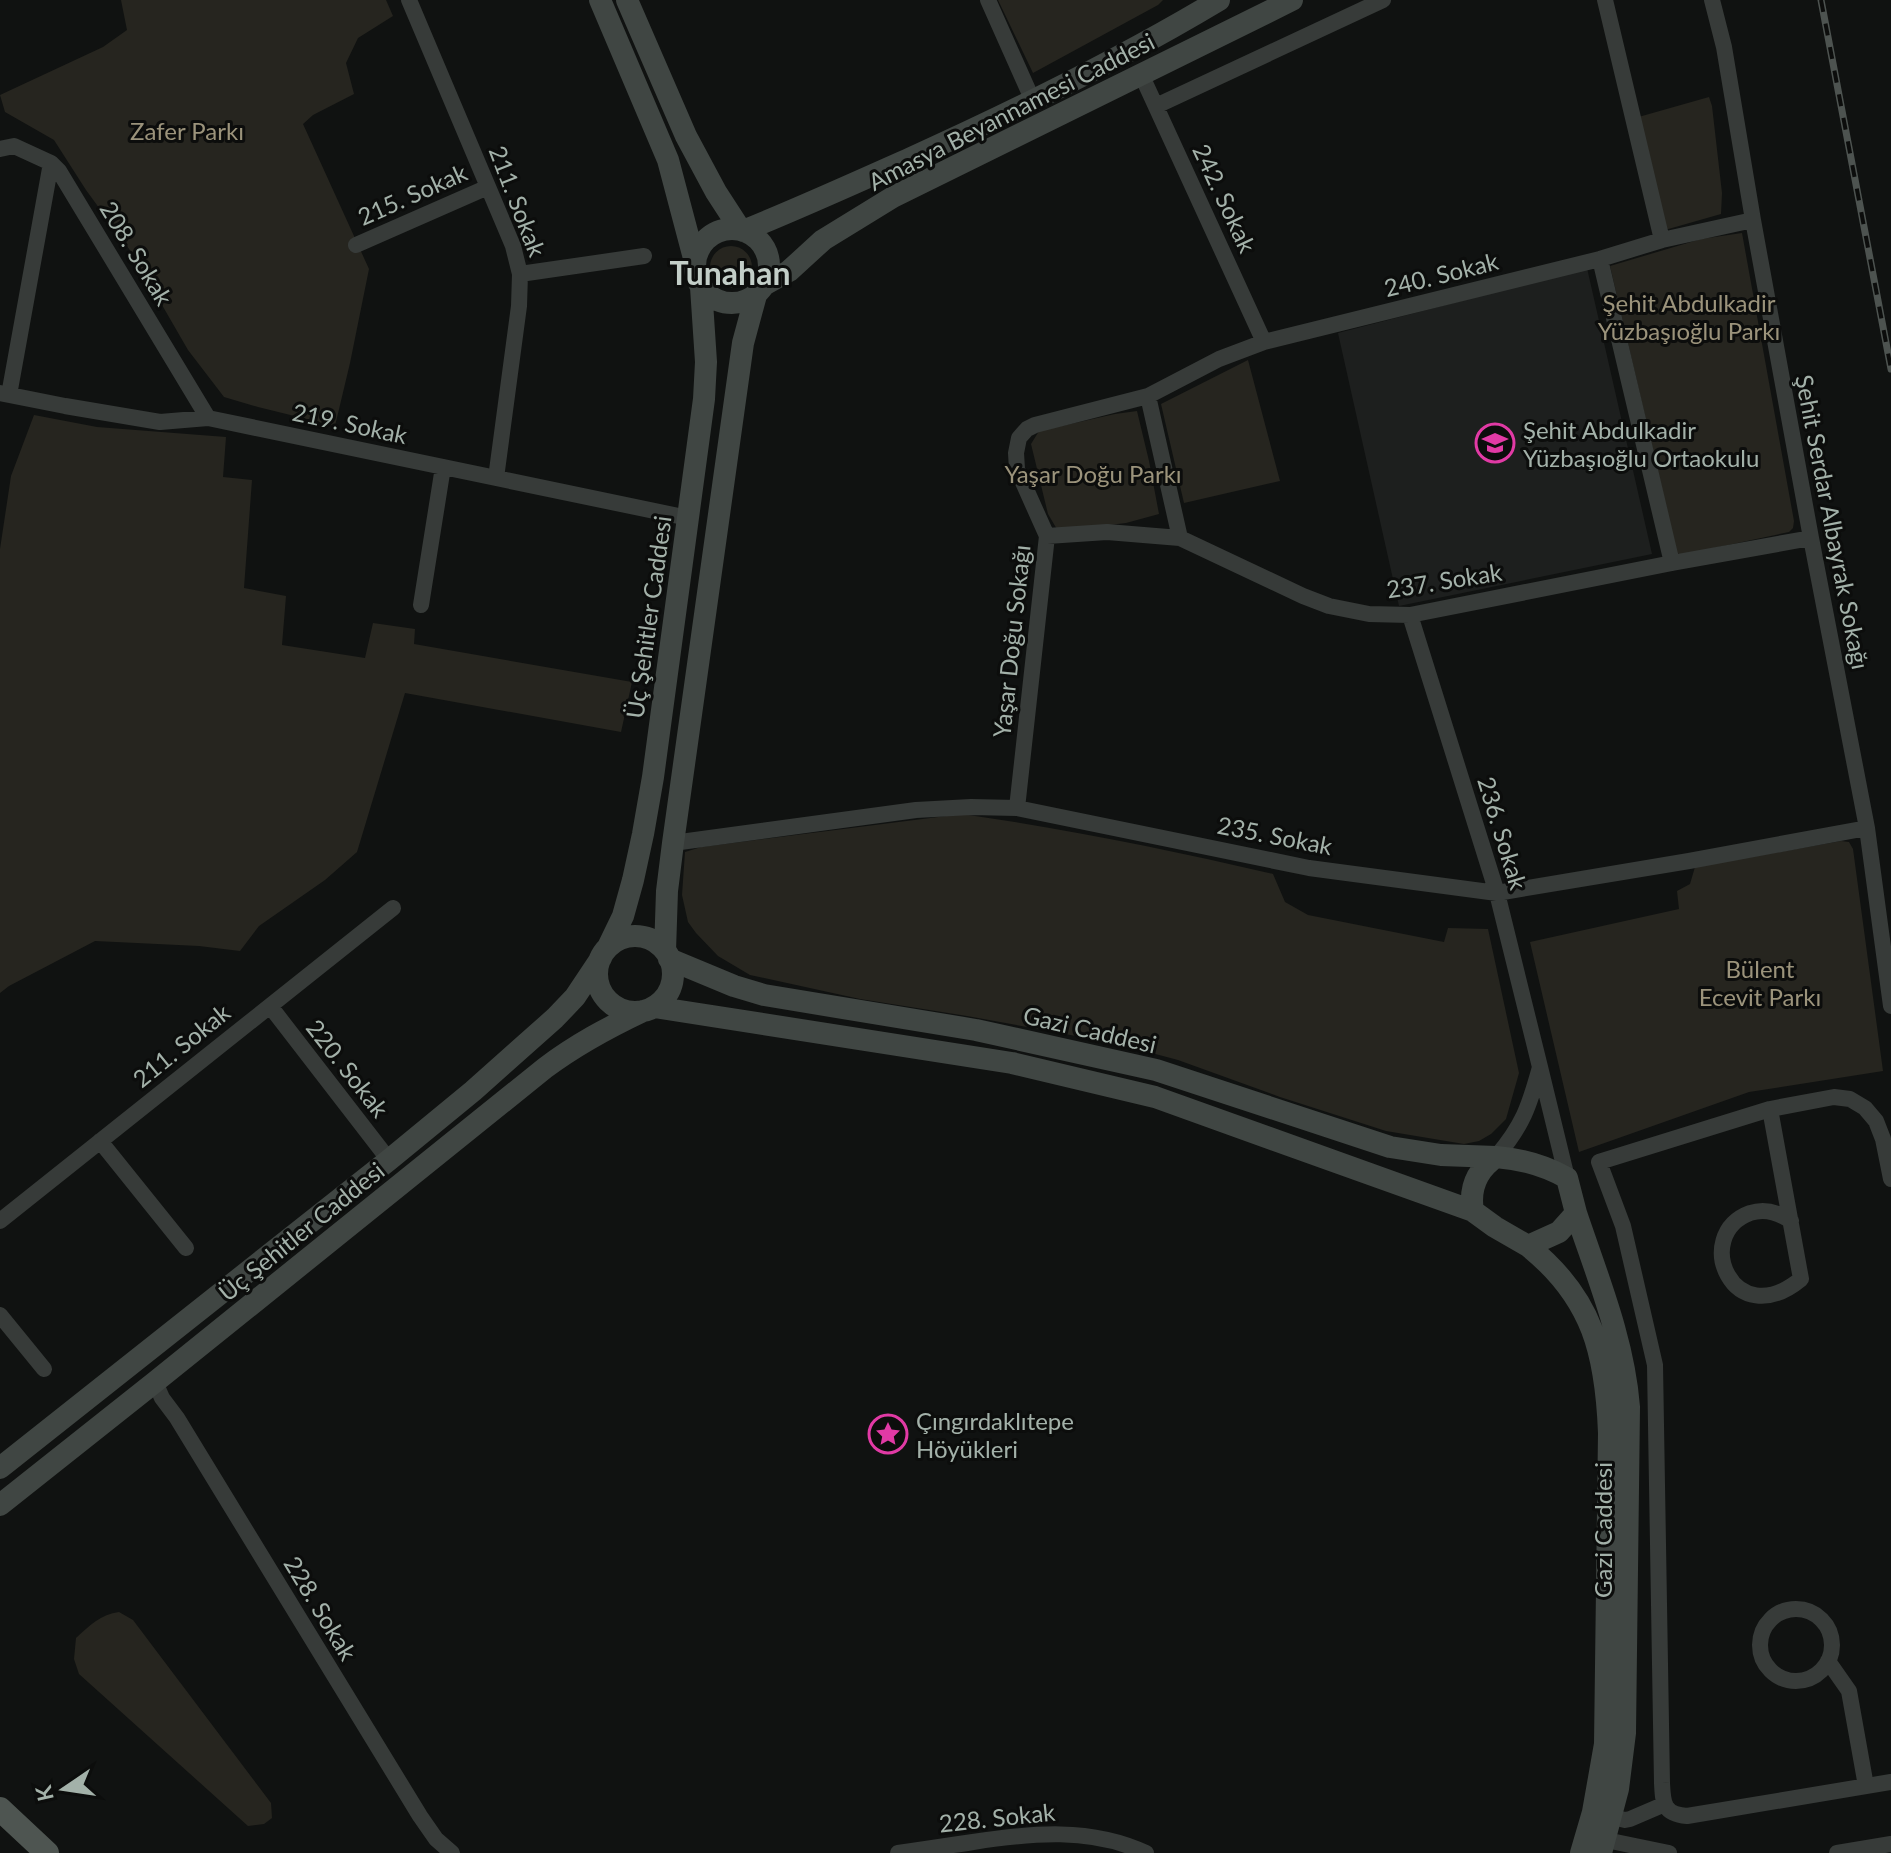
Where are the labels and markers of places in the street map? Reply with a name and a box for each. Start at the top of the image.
place label: Şehit Abdulkadir Yüzbaşıoğlu Ortaokulu [1523,415,1759,472]
school or university icon: Şehit Abdulkadir Yüzbaşıoğlu Ortaokulu [1474,422,1516,464]
place label: Çıngırdaklıtepe Höyükleri [916,1406,1074,1463]
place icon: Çıngırdaklıtepe Höyükleri [867,1413,909,1455]

